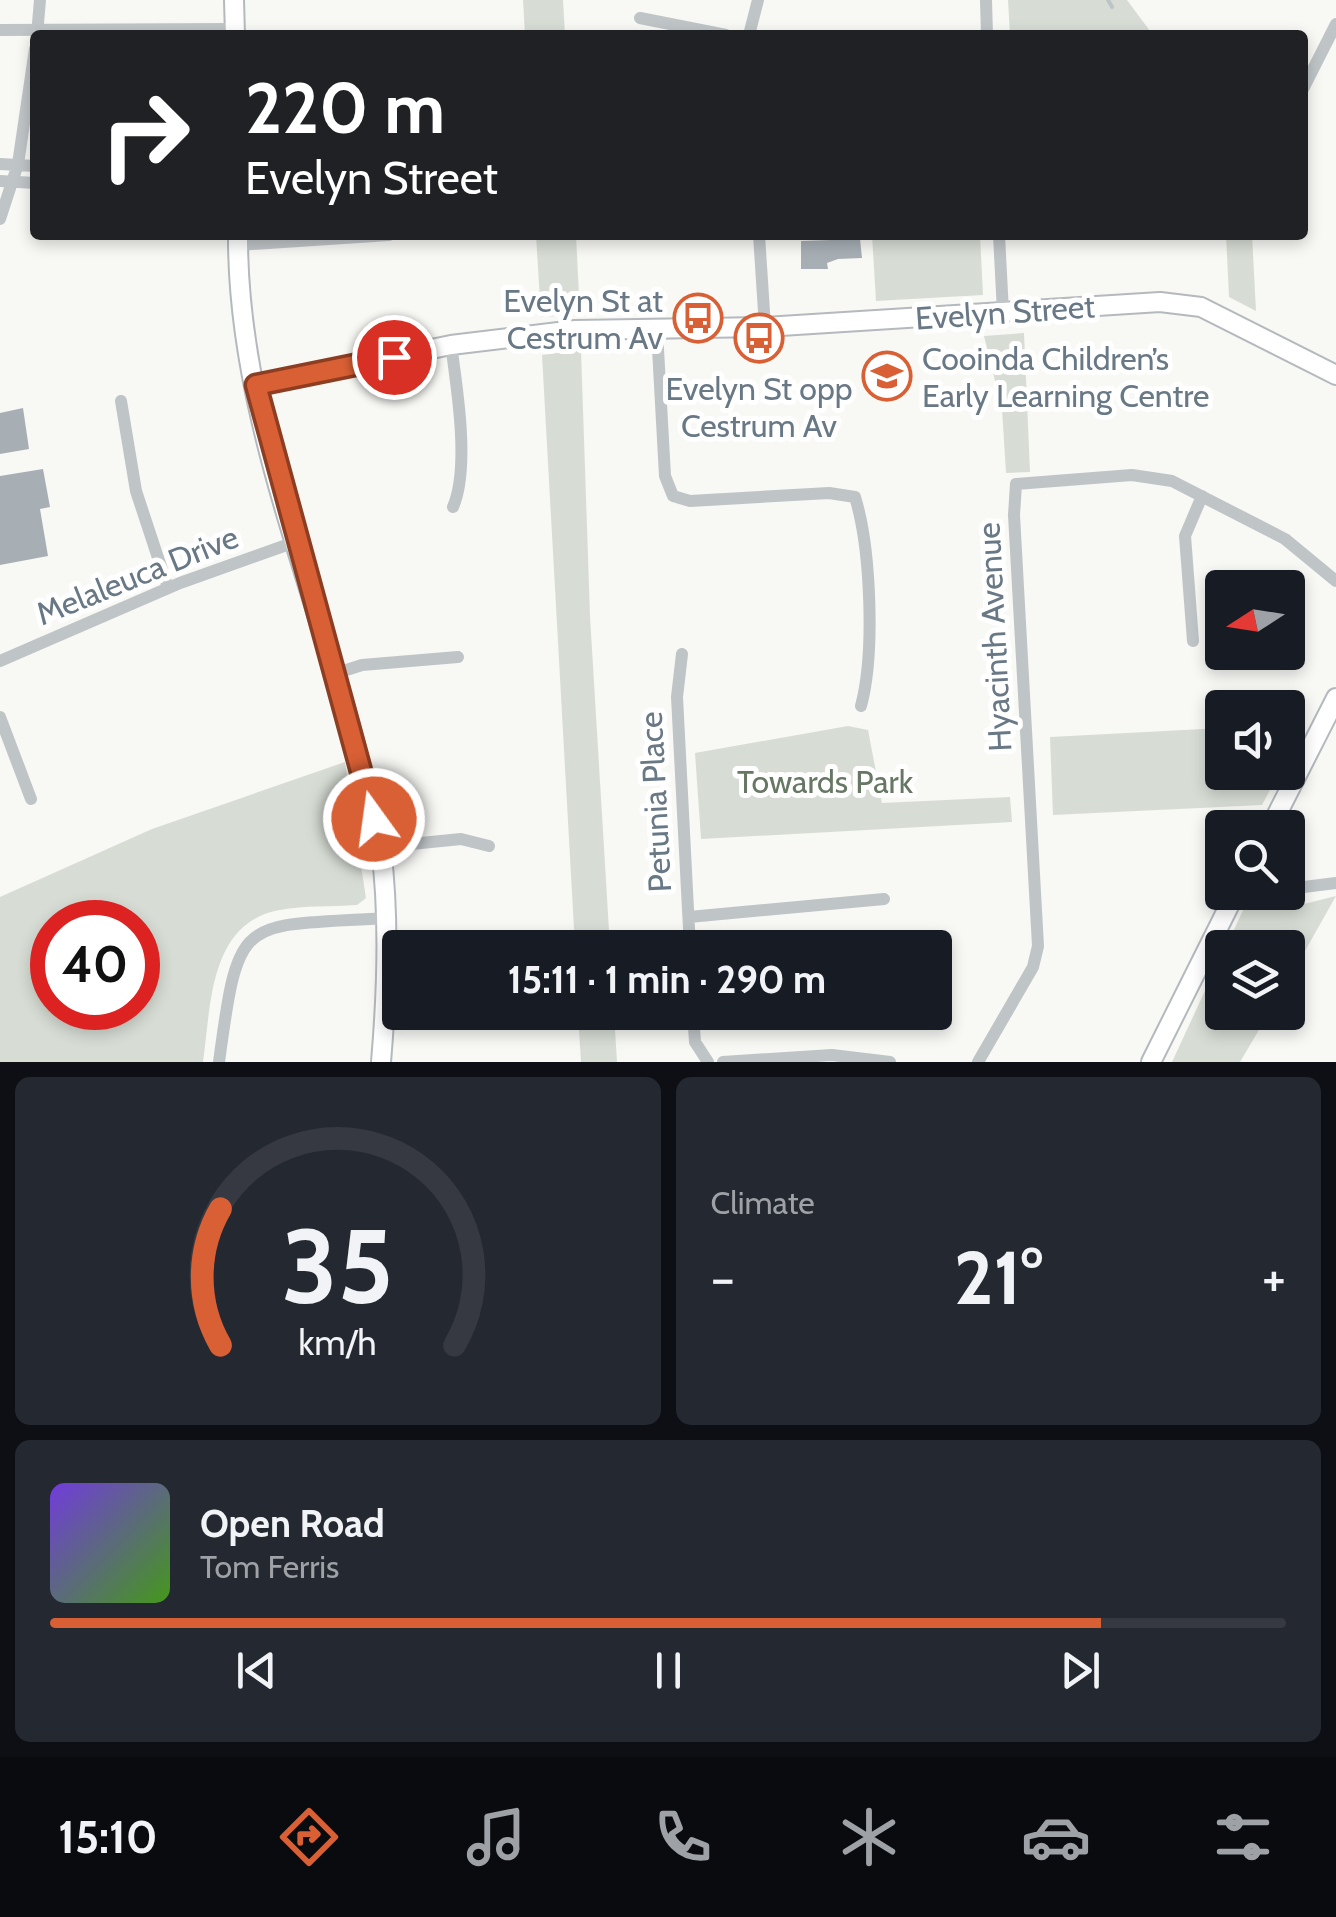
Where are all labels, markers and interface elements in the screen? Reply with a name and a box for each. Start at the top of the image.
text: 220 m [245,65,445,151]
icon: right [80,70,210,200]
text: Evelyn Street [245,151,498,205]
place label: Evelyn St at Cestrum Av [503,281,663,357]
street label: Evelyn Street [914,286,1096,338]
bus stop icon: Evelyn St at Cestrum Av [672,292,724,344]
bus stop icon: Evelyn St opp Cestrum Av [733,312,785,364]
pin [352,315,437,400]
icon: arrive [367,330,422,385]
place label: Cooinda Children’s Early Learning Centre [922,339,1209,415]
school or university icon: Cooinda Children’s Early Learning Centre [861,350,913,402]
place label: Evelyn St opp Cestrum Av [665,369,853,445]
street label: Melaleuca Drive [30,517,244,633]
street label: Hyacinth Avenue [969,521,1019,753]
north arrow [1205,570,1305,670]
map controls [1205,570,1305,1030]
button: sound [1205,690,1305,790]
street label: Petunia Place [631,711,679,893]
park label: Towards Park [737,762,914,801]
position arrow [322,767,426,871]
button: search [1205,810,1305,910]
speed limit sign: 40 [30,900,160,1030]
button: layers [1205,930,1305,1030]
text: 15:11 · 1 min · 290 m [508,956,826,1003]
text: Climate [711,1183,815,1222]
text: 35 [282,1203,394,1329]
text: 21° [954,1232,1043,1323]
text: − [711,1244,735,1311]
text: + [1262,1244,1286,1311]
text: km/h [299,1321,377,1364]
text: Open Road [200,1500,385,1547]
text: Tom Ferris [200,1547,339,1586]
icon: previous [229,1643,284,1698]
icon: pause [641,1643,696,1698]
icon: next [1053,1643,1108,1698]
icon: directions [274,1802,344,1872]
icon: music [461,1802,531,1872]
icon: phone [648,1802,718,1872]
icon: climate [834,1802,904,1872]
icon: car [1021,1802,1091,1872]
icon: filters [1208,1802,1278,1872]
text: 15:10 [58,1810,157,1864]

